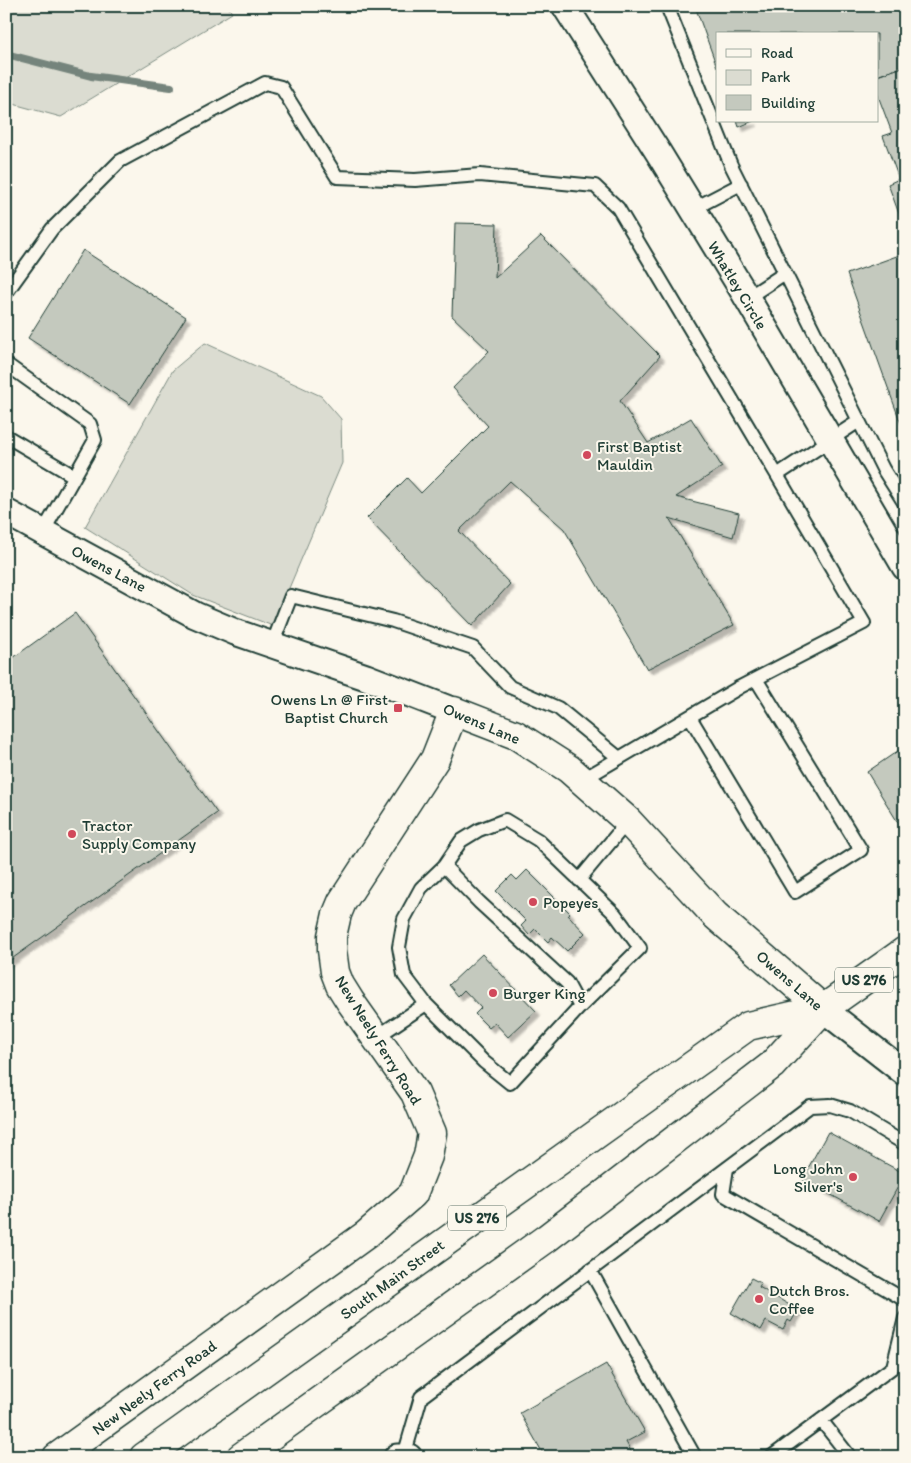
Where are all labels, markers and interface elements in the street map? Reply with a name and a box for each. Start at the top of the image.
legend [716,32,878,122]
text: Road [761,44,794,62]
text: Park [761,68,791,86]
text: Building [761,94,815,112]
street label: Whatley Circle [704,238,771,333]
place label: First Baptist Mauldin [597,437,682,474]
marker: First Baptist Mauldin [581,449,593,461]
street label: Owens Lane [68,541,150,596]
place label: Owens Ln @ First Baptist Church [271,690,388,727]
street label: Owens Lane [440,699,524,748]
marker: Owens Ln @ First Baptist Church [392,702,404,714]
place label: Tractor Supply Company [82,816,197,853]
marker: Tractor Supply Company [66,828,78,840]
place label: Popeyes [543,893,598,912]
marker: Popeyes [527,896,539,908]
street label: Owens Lane [752,946,827,1015]
road number: US 276 [835,968,893,992]
street label: New Neely Ferry Road [331,972,426,1109]
place label: Burger King [503,984,587,1003]
marker: Burger King [487,987,499,999]
place label: Long John Silver's [773,1159,843,1196]
marker: Long John Silver's [847,1171,859,1183]
road number: US 276 [448,1206,506,1230]
street label: South Main Street [337,1235,448,1324]
place label: Dutch Bros. Coffee [769,1281,850,1318]
marker: Dutch Bros. Coffee [753,1293,765,1305]
street label: New Neely Ferry Road [88,1336,220,1439]

